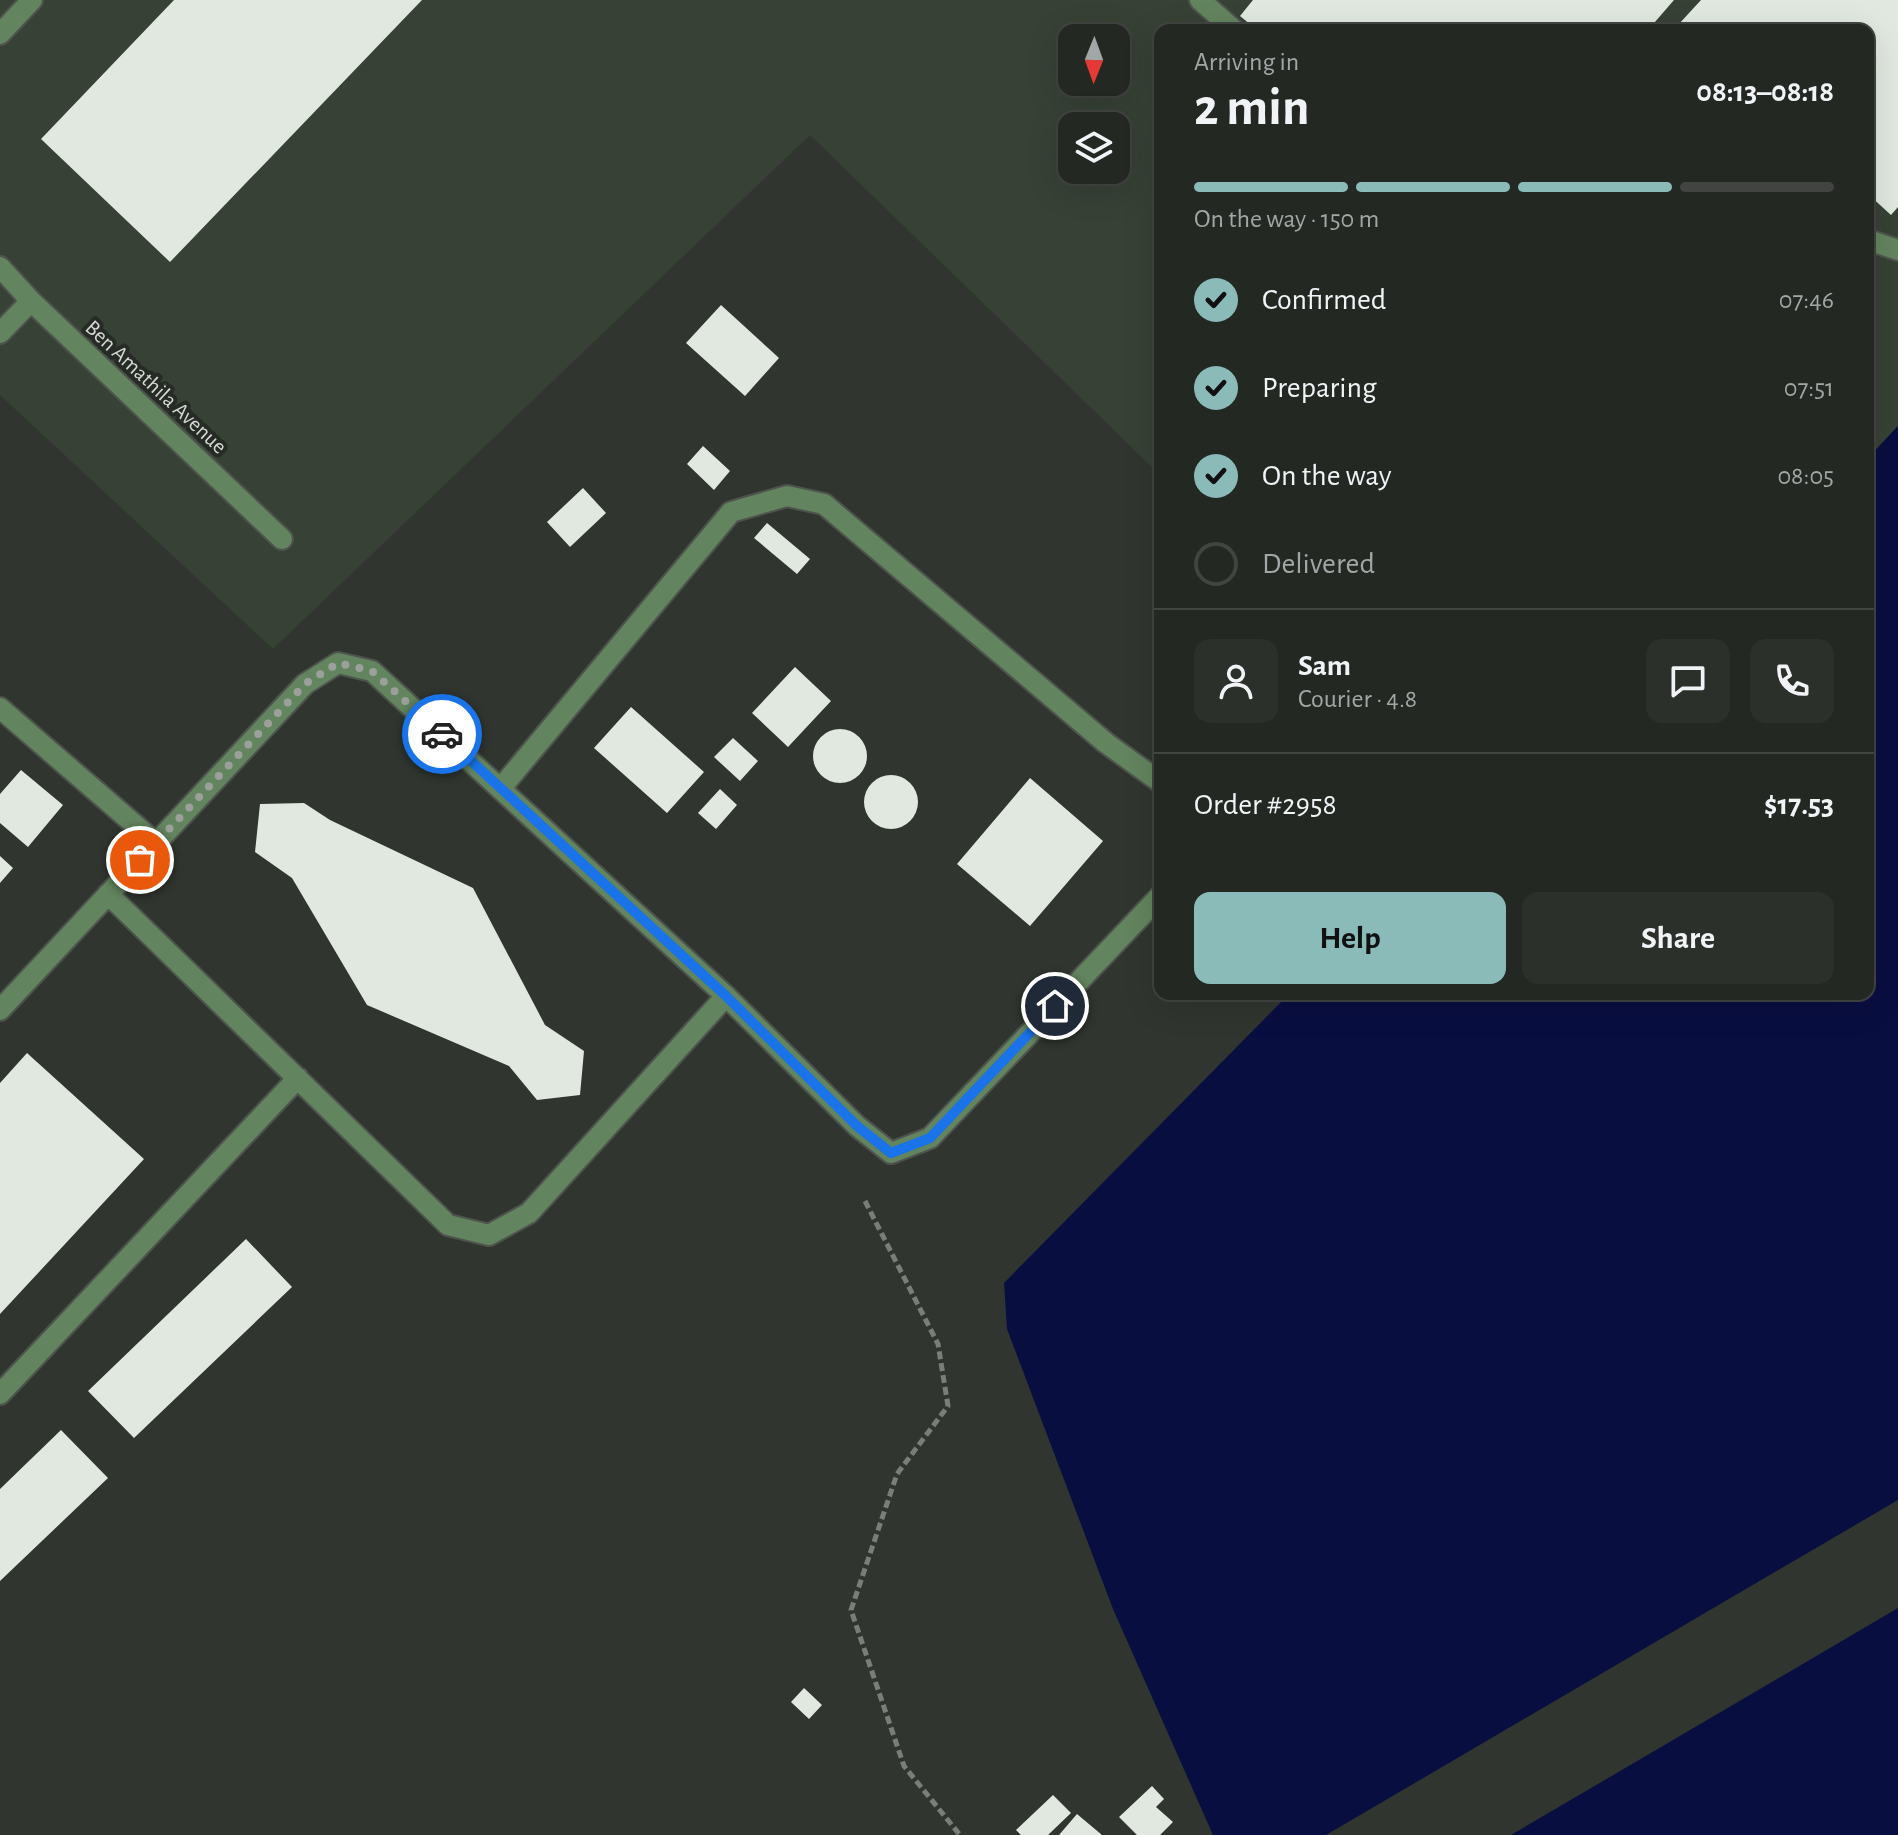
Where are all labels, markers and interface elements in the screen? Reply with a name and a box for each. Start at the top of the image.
north arrow [1058,24,1130,96]
map controls [1058,24,1130,184]
text: Arriving in [1194,49,1299,75]
text: 08:13–08:18 [1696,77,1834,107]
text: 2 min [1194,82,1309,134]
button: layers [1058,112,1130,184]
text: On the way · 150 m [1194,206,1379,232]
icon: check [1194,278,1238,322]
text: Confirmed [1262,285,1386,315]
text: 07:46 [1779,287,1834,313]
street label: Ben Amathila Avenue [81,316,231,458]
icon: check [1194,366,1238,410]
text: Preparing [1262,373,1377,403]
text: 07:51 [1784,375,1834,401]
icon: check [1194,454,1238,498]
text: On the way [1262,461,1391,491]
text: 08:05 [1777,463,1834,489]
text: Delivered [1262,549,1375,579]
button: person [1194,639,1278,723]
button: chat [1646,639,1730,723]
button: phone [1750,639,1834,723]
text: Sam [1298,651,1351,681]
text: Courier · 4.8 [1298,686,1417,712]
courier [402,694,482,774]
icon: car [420,712,464,756]
text: Order #2958 [1194,790,1337,820]
text: $17.53 [1764,790,1834,820]
pin [106,826,174,894]
icon: bag [118,838,162,882]
button: Help [1194,892,1506,984]
button: Share [1522,892,1834,984]
pin [1021,972,1089,1040]
icon: home [1033,984,1077,1028]

